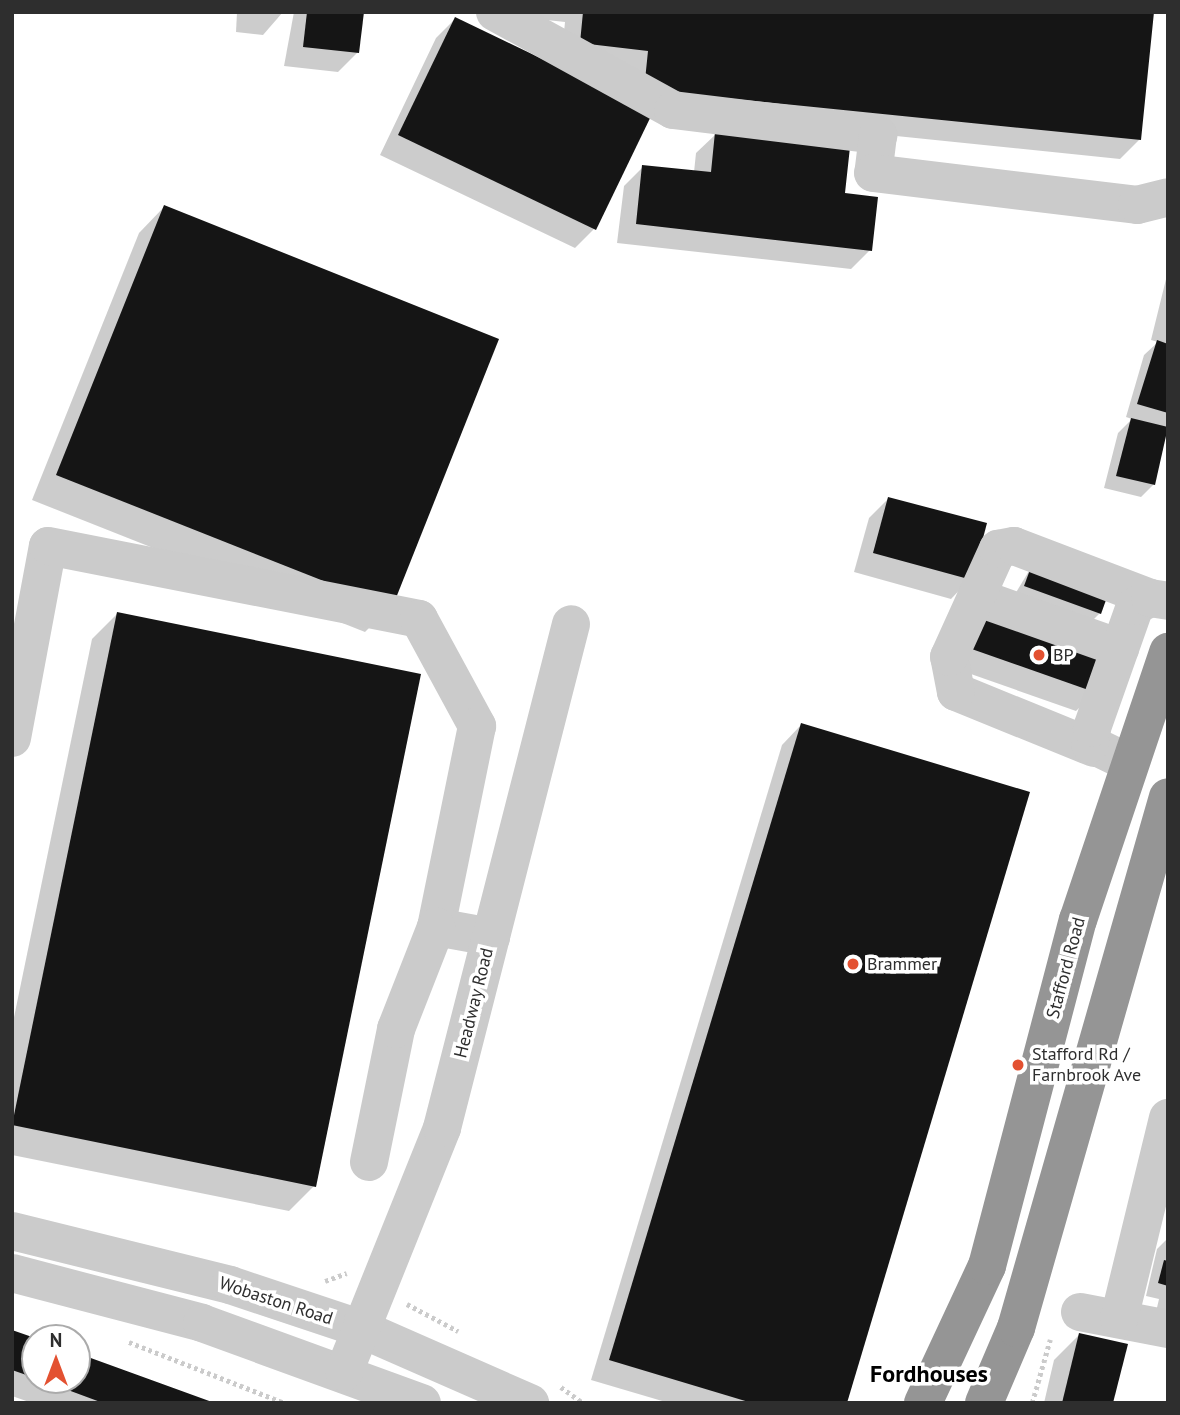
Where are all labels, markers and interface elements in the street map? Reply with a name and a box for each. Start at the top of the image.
place label: BP [1053,644,1074,666]
marker: BP [1031,647,1047,663]
street label: Stafford Road [1042,915,1090,1021]
street label: Headway Road [450,945,498,1061]
place label: Brammer [867,953,937,975]
marker: Brammer [845,956,861,972]
place label: Stafford Rd / Farnbrook Ave [1032,1044,1142,1086]
marker: Stafford Rd / Farnbrook Ave [1010,1057,1026,1073]
street label: Wobaston Road [216,1272,336,1330]
north arrow [21,1324,91,1394]
text: N [50,1328,62,1352]
district label: Fordhouses [870,1360,988,1388]

